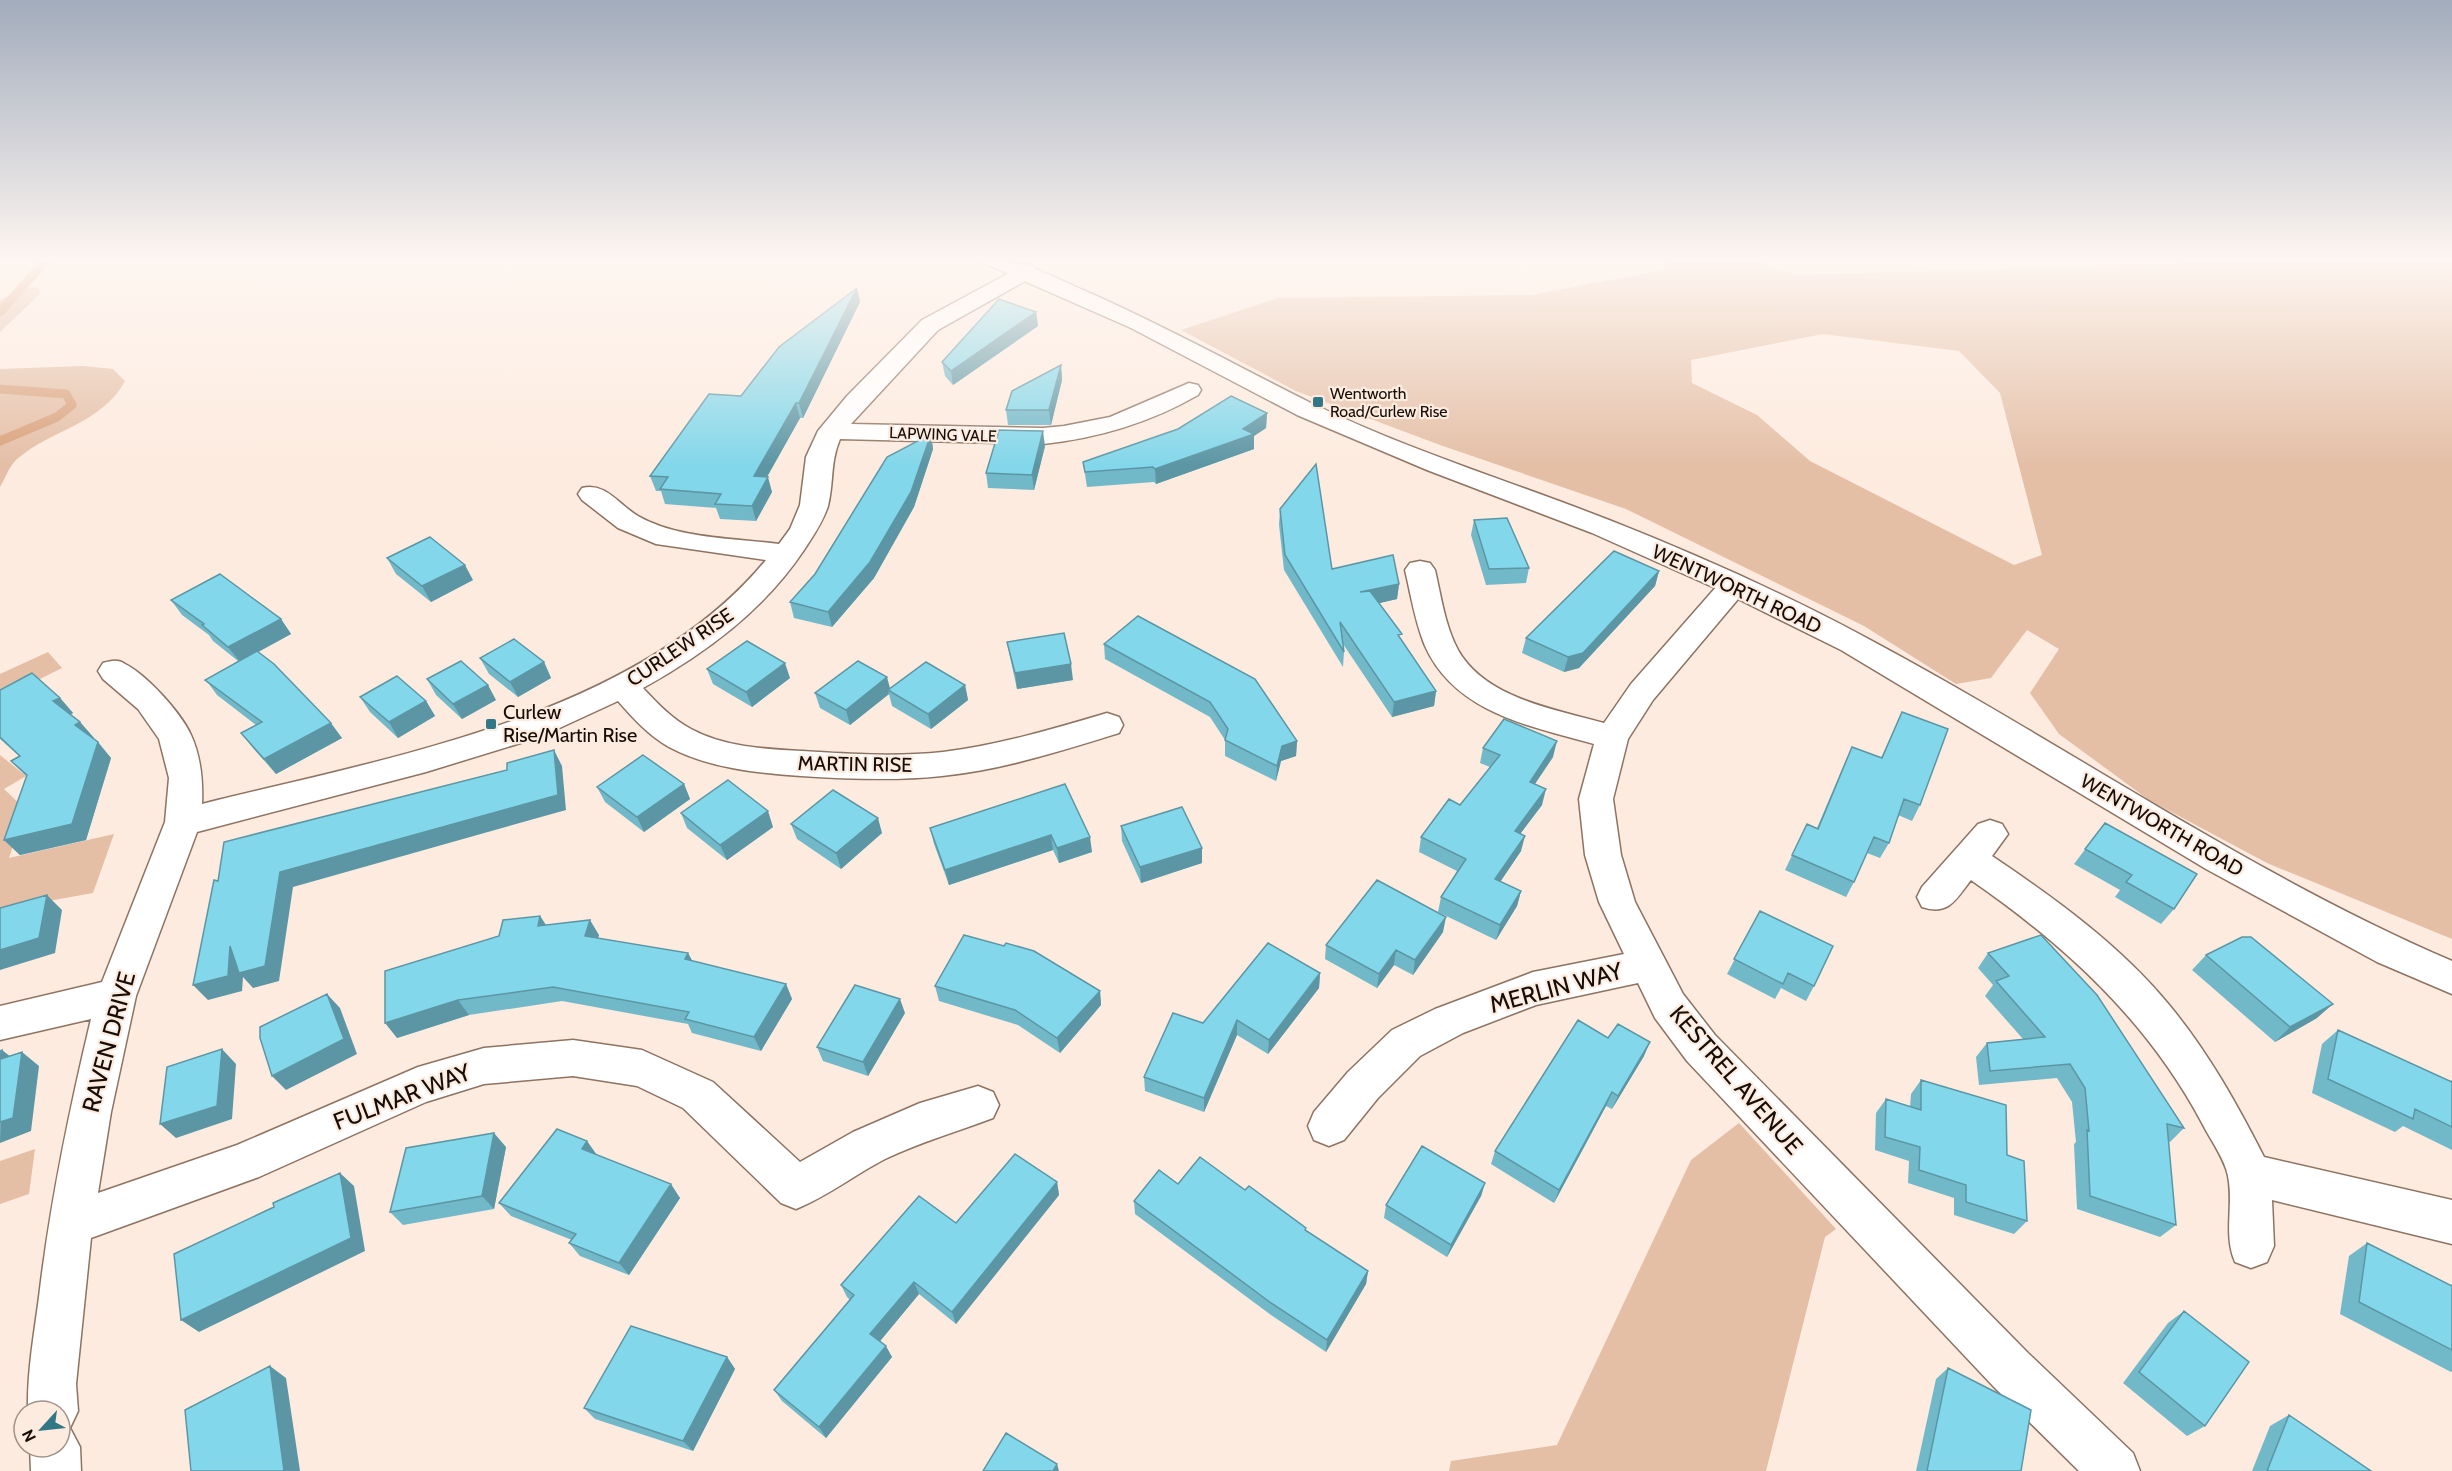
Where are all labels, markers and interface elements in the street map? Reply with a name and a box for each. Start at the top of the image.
place label: Wentworth Road/Curlew Rise [1330,384,1448,421]
marker: Wentworth Road/Curlew Rise [1311,395,1325,409]
street label: LAPWING VALE [889,423,997,446]
street label: WENTWORTH ROAD [1648,539,1826,639]
street label: CURLEW RISE [622,603,738,691]
place label: Curlew Rise/Martin Rise [503,700,637,747]
marker: Curlew Rise/Martin Rise [484,717,498,731]
street label: MARTIN RISE [797,751,913,777]
street label: WENTWORTH ROAD [2076,769,2248,881]
street label: MERLIN WAY [1486,956,1626,1019]
street label: RAVEN DRIVE [76,968,141,1115]
street label: KESTREL AVENUE [1664,999,1809,1160]
street label: FULMAR WAY [329,1057,475,1136]
north arrow [12,1399,72,1459]
text: N [18,1426,40,1445]

